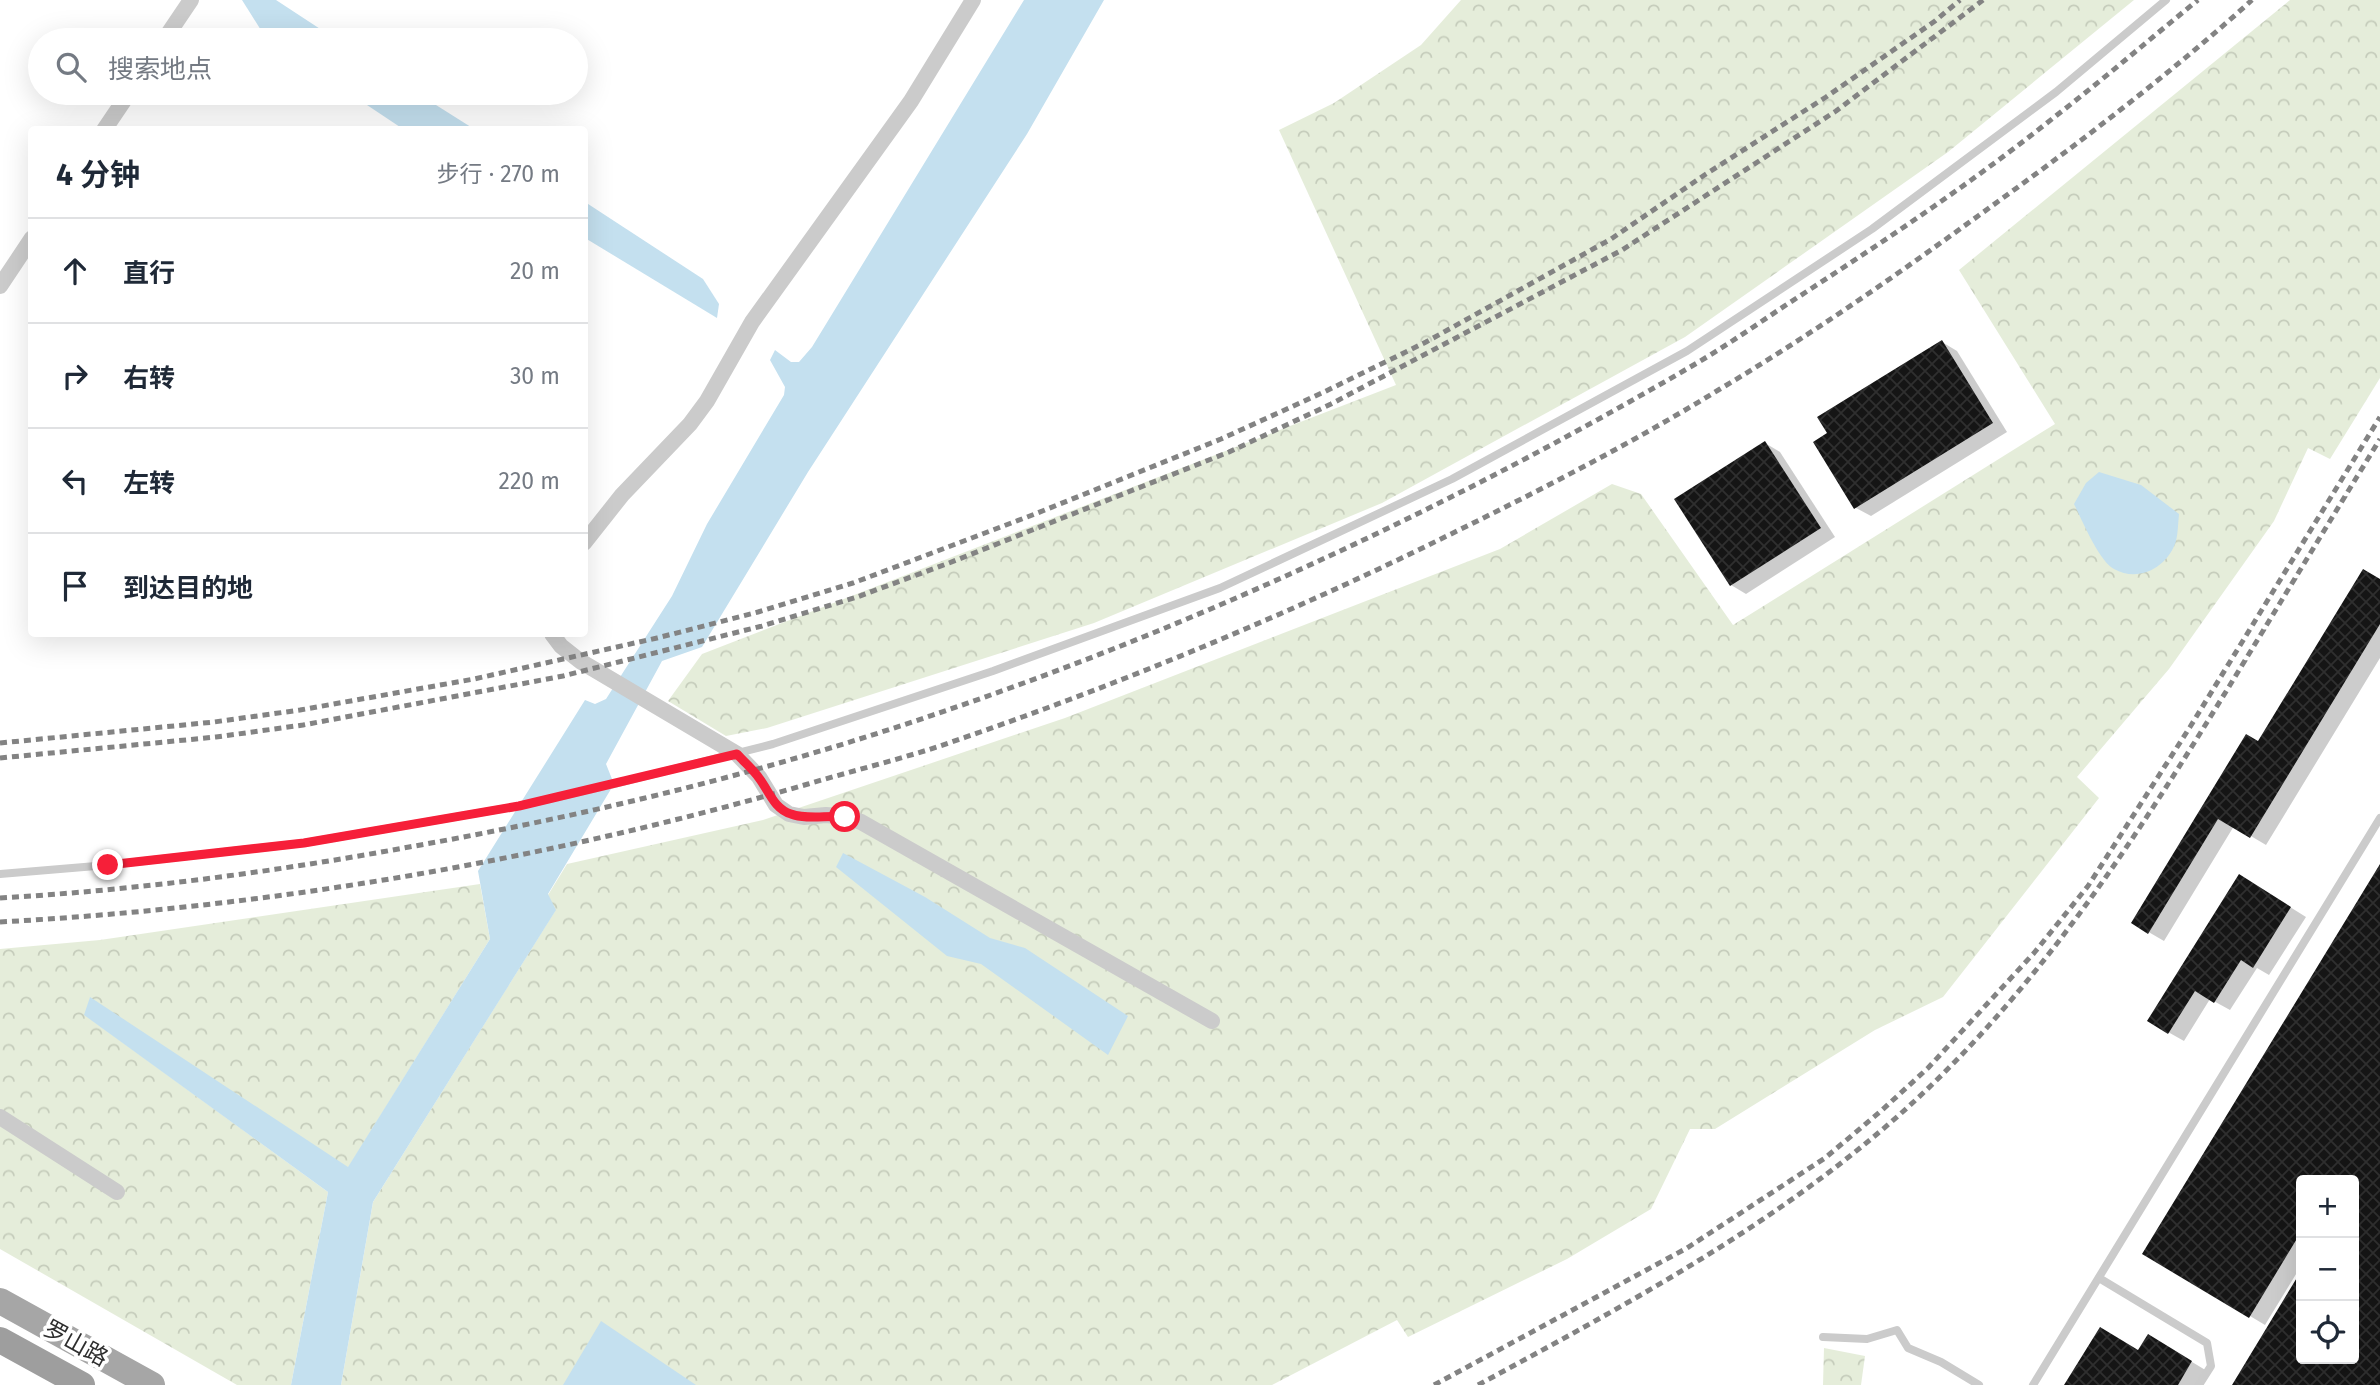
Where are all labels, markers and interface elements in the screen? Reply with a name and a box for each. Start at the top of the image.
search box [28,28,588,105]
icon: search [52,48,90,86]
text: 搜索地点 [108,54,212,85]
text: 4 分钟 [56,157,140,193]
text: 步行 · 270 m [437,160,560,188]
icon: ahead [56,252,94,290]
text: 20 m [510,257,560,285]
text: 直行 [123,258,175,289]
icon: right [56,357,94,395]
text: 30 m [510,362,560,390]
text: 右转 [123,363,175,394]
icon: left [56,462,94,500]
text: 220 m [499,467,560,495]
text: 左转 [123,468,175,499]
icon: arrive [56,567,94,605]
text: 到达目的地 [123,573,253,604]
route start [829,801,860,832]
route end [92,849,123,880]
map controls [2296,1175,2359,1364]
button: + [2296,1175,2359,1238]
button: − [2296,1238,2359,1301]
button: locate [2296,1301,2359,1364]
street label: 罗山路 [39,1314,113,1372]

